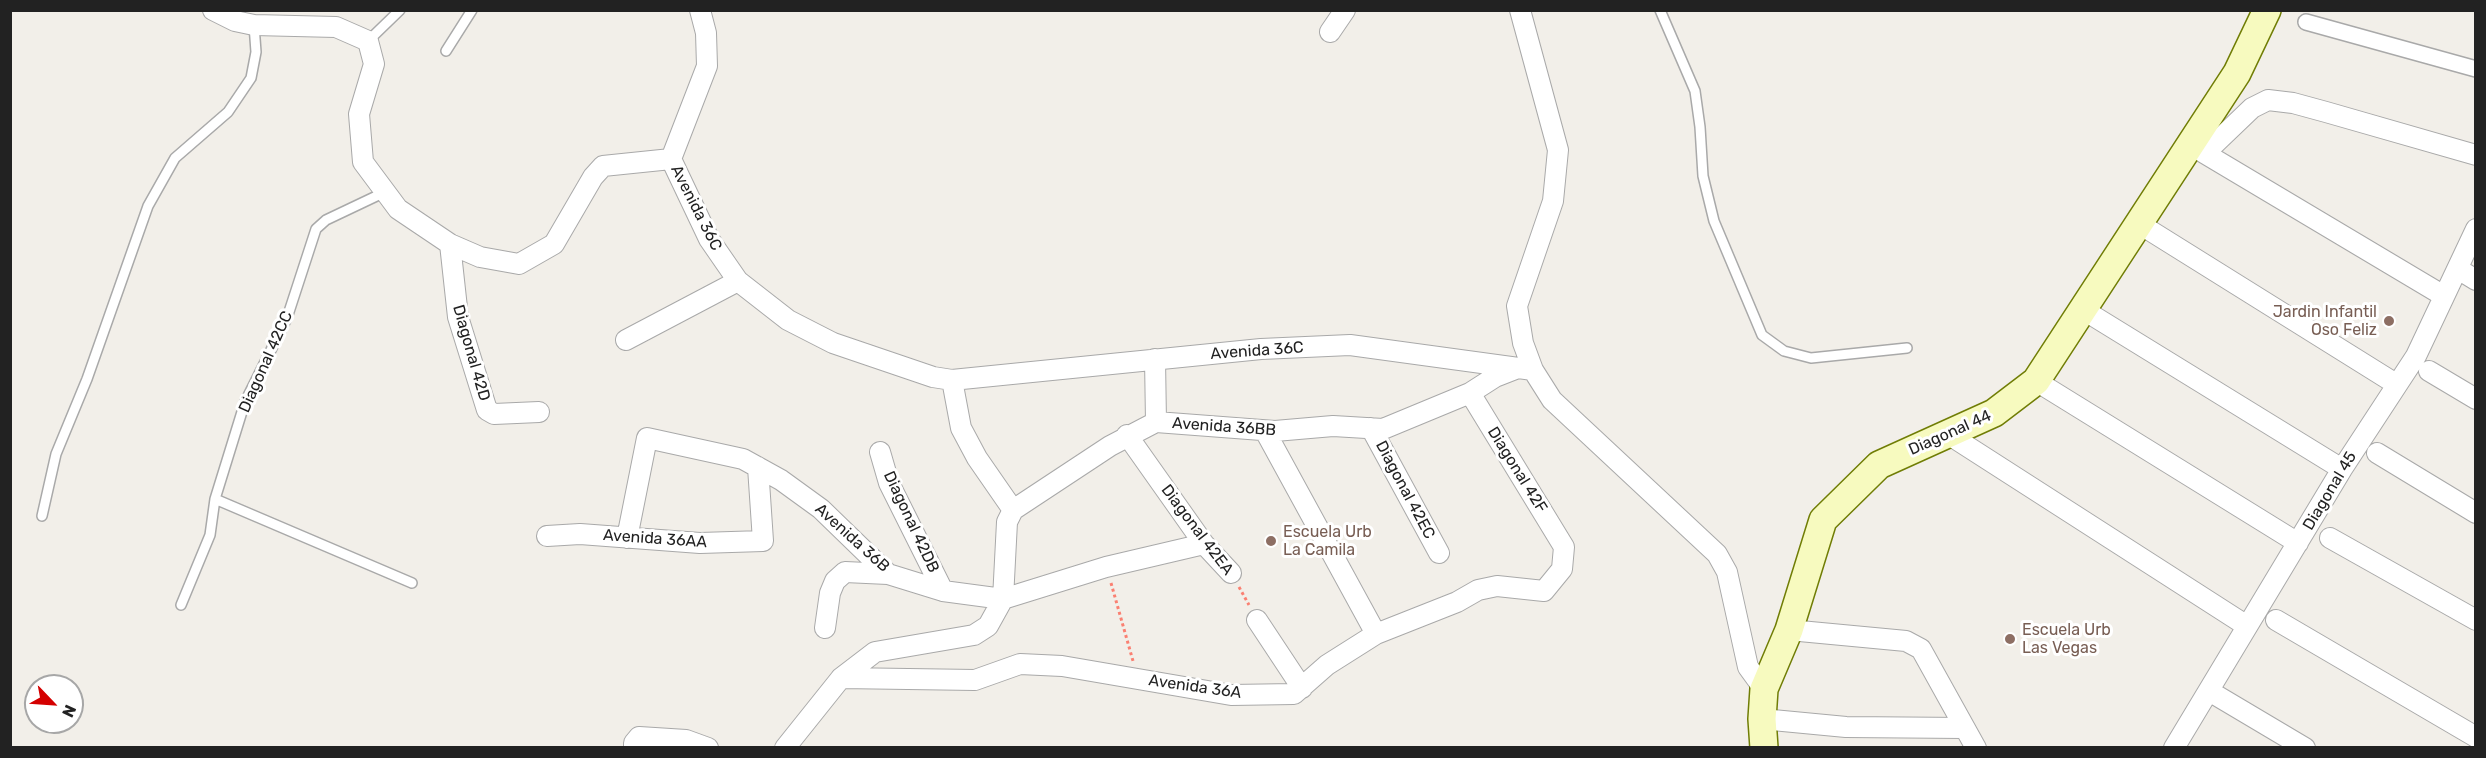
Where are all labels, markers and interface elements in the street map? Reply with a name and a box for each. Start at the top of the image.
street label: Avenida 36C [666,162,726,254]
place label: Jardin Infantil Oso Feliz [2273,302,2377,340]
street label: Diagonal 42D [448,303,494,403]
street label: Diagonal 42CC [235,308,297,416]
marker: Jardin Infantil Oso Feliz [2382,314,2396,328]
street label: Avenida 36C [1210,338,1304,364]
street label: Diagonal 44 [1906,406,1994,460]
street label: Avenida 36BB [1171,414,1277,440]
street label: Diagonal 42F [1483,424,1551,516]
street label: Diagonal 42EC [1371,438,1439,542]
street label: Diagonal 45 [2299,448,2361,534]
street label: Diagonal 42DB [879,468,943,576]
street label: Diagonal 42EA [1157,481,1237,579]
street label: Avenida 36B [811,500,893,576]
place label: Escuela Urb La Camila [1283,522,1372,560]
street label: Avenida 36AA [602,526,708,552]
marker: Escuela Urb La Camila [1264,534,1278,548]
place label: Escuela Urb Las Vegas [2022,620,2111,658]
marker: Escuela Urb Las Vegas [2003,632,2017,646]
street label: Avenida 36A [1147,671,1243,703]
north arrow [24,674,84,734]
text: N [58,702,80,720]

